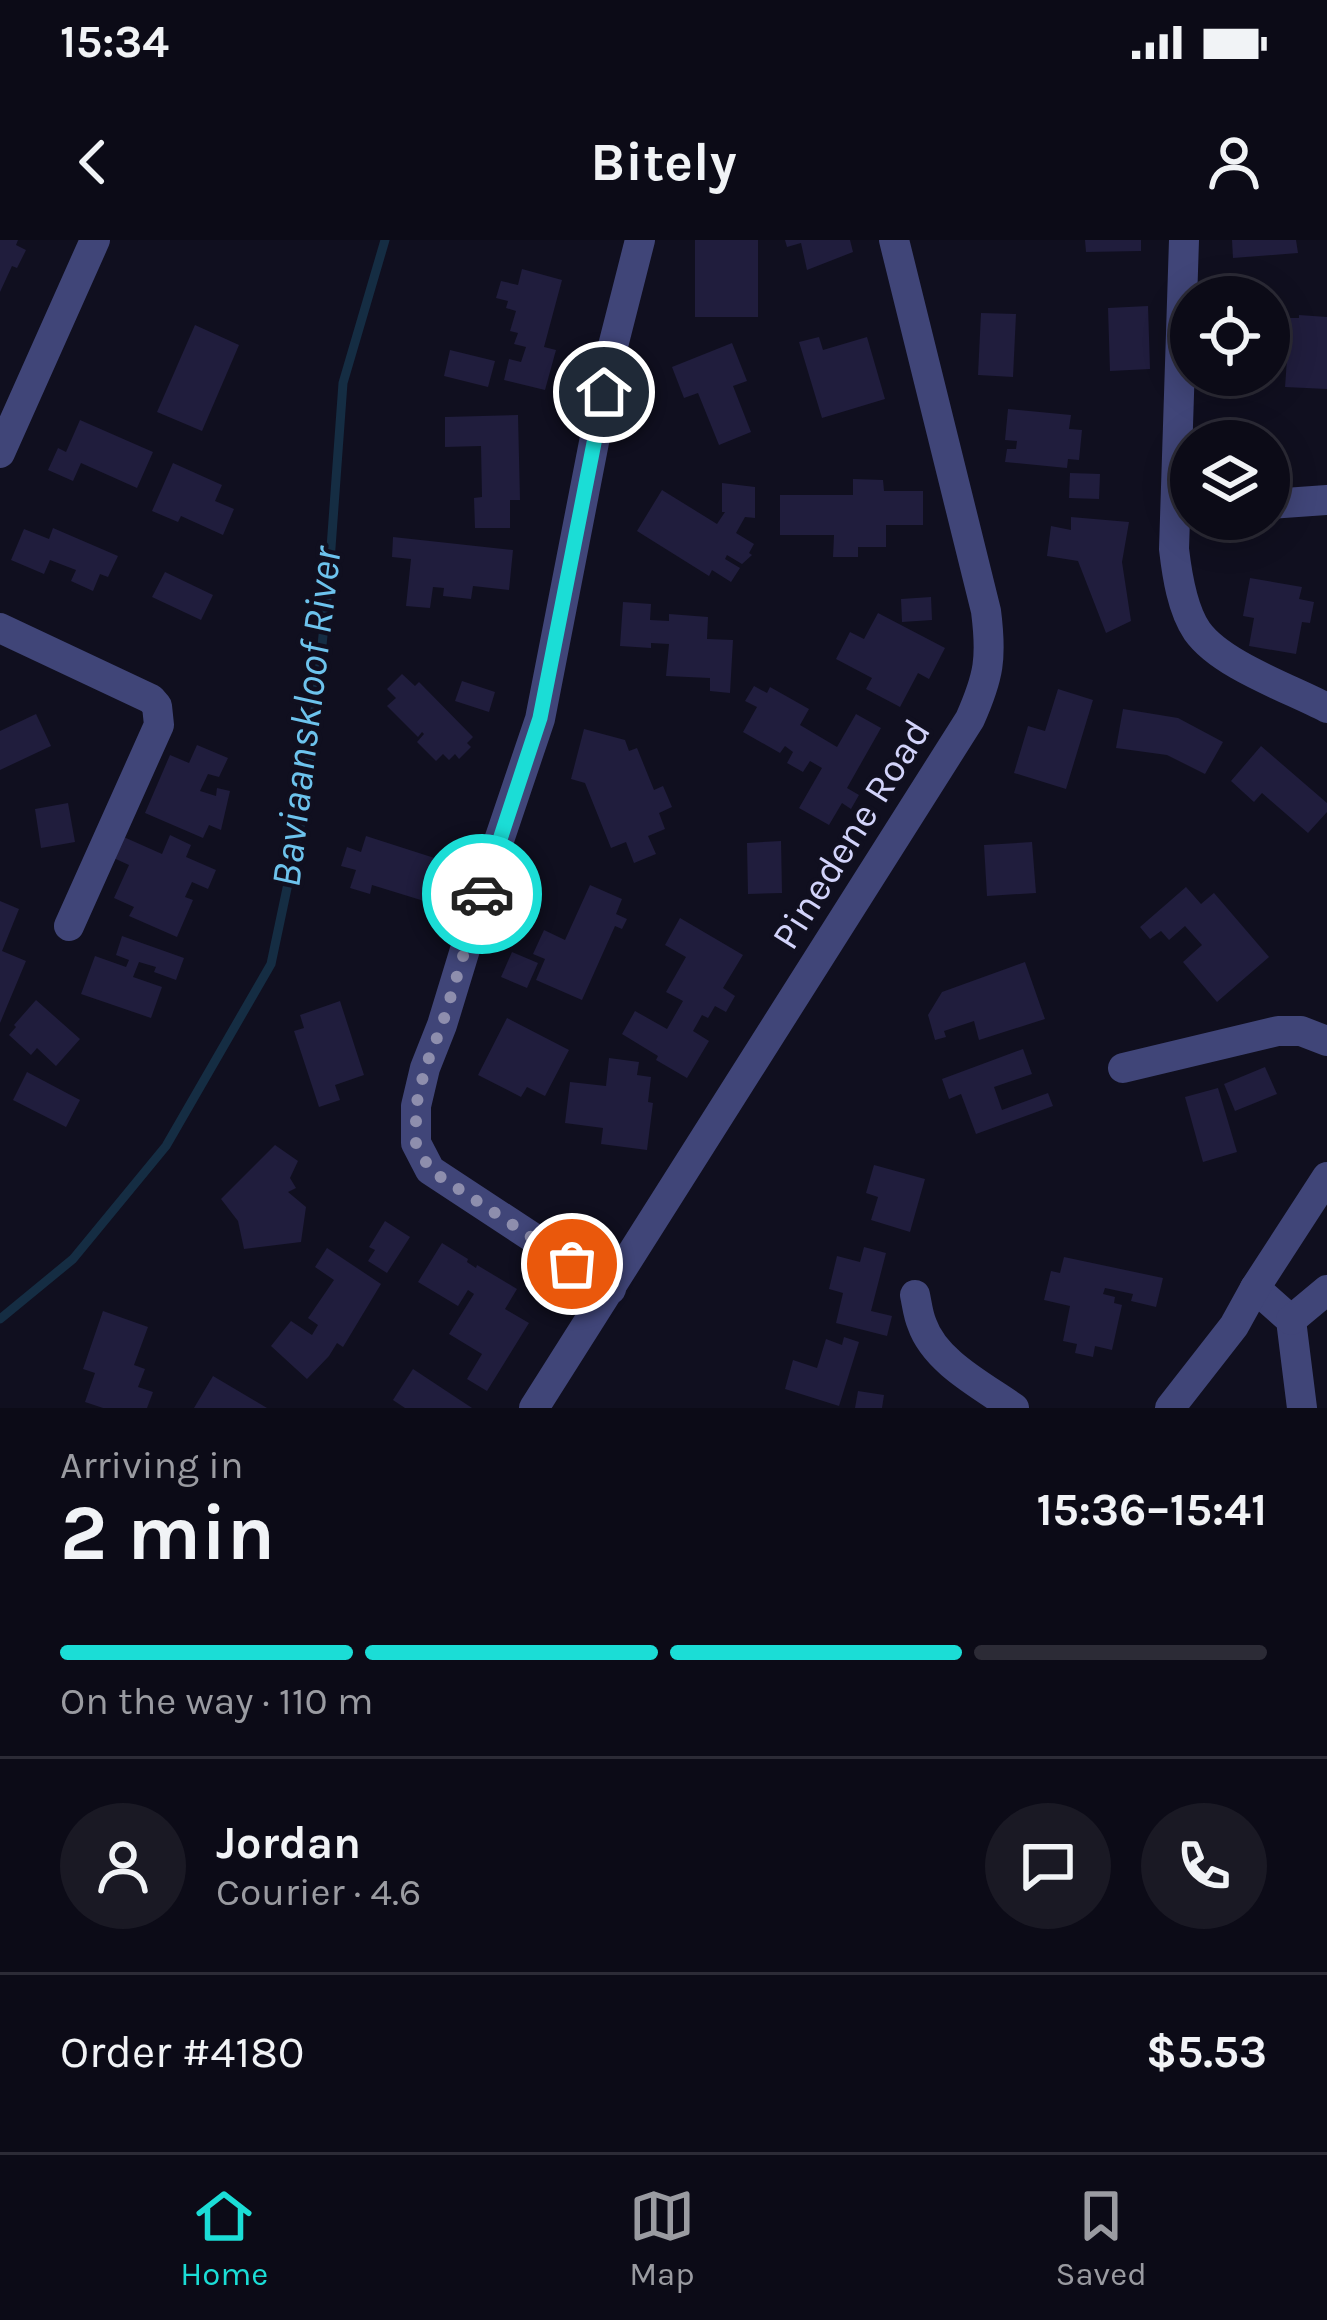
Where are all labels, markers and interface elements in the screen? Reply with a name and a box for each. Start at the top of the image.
text: 15:34 [60,16,169,68]
icon: back [60,129,126,195]
icon: person [1201,129,1267,195]
text: Bitely [590,130,737,194]
map controls [1170,276,1290,540]
button: locate [1170,276,1290,396]
pin [553,341,655,443]
icon: home [571,359,637,425]
button: layers [1170,420,1290,540]
water label: Baviaanskloof River [260,542,352,890]
street label: Pinedene Road [762,710,940,958]
courier [422,834,542,954]
icon: car [449,861,515,927]
pin [521,1213,623,1315]
icon: bag [539,1231,605,1297]
text: Arriving in [60,1442,243,1488]
text: 15:36–15:41 [1037,1484,1267,1536]
text: 2 min [60,1487,275,1579]
text: On the way · 110 m [60,1678,374,1724]
button: person [60,1803,186,1929]
button: chat [985,1803,1111,1929]
button: phone [1141,1803,1267,1929]
text: Jordan [216,1817,361,1869]
text: Courier · 4.6 [216,1869,421,1915]
text: Order #4180 [60,2026,305,2078]
text: $5.53 [1146,2026,1267,2078]
tab: Home [180,2183,268,2293]
tab: Map [629,2183,695,2293]
tab: Saved [1055,2183,1147,2293]

